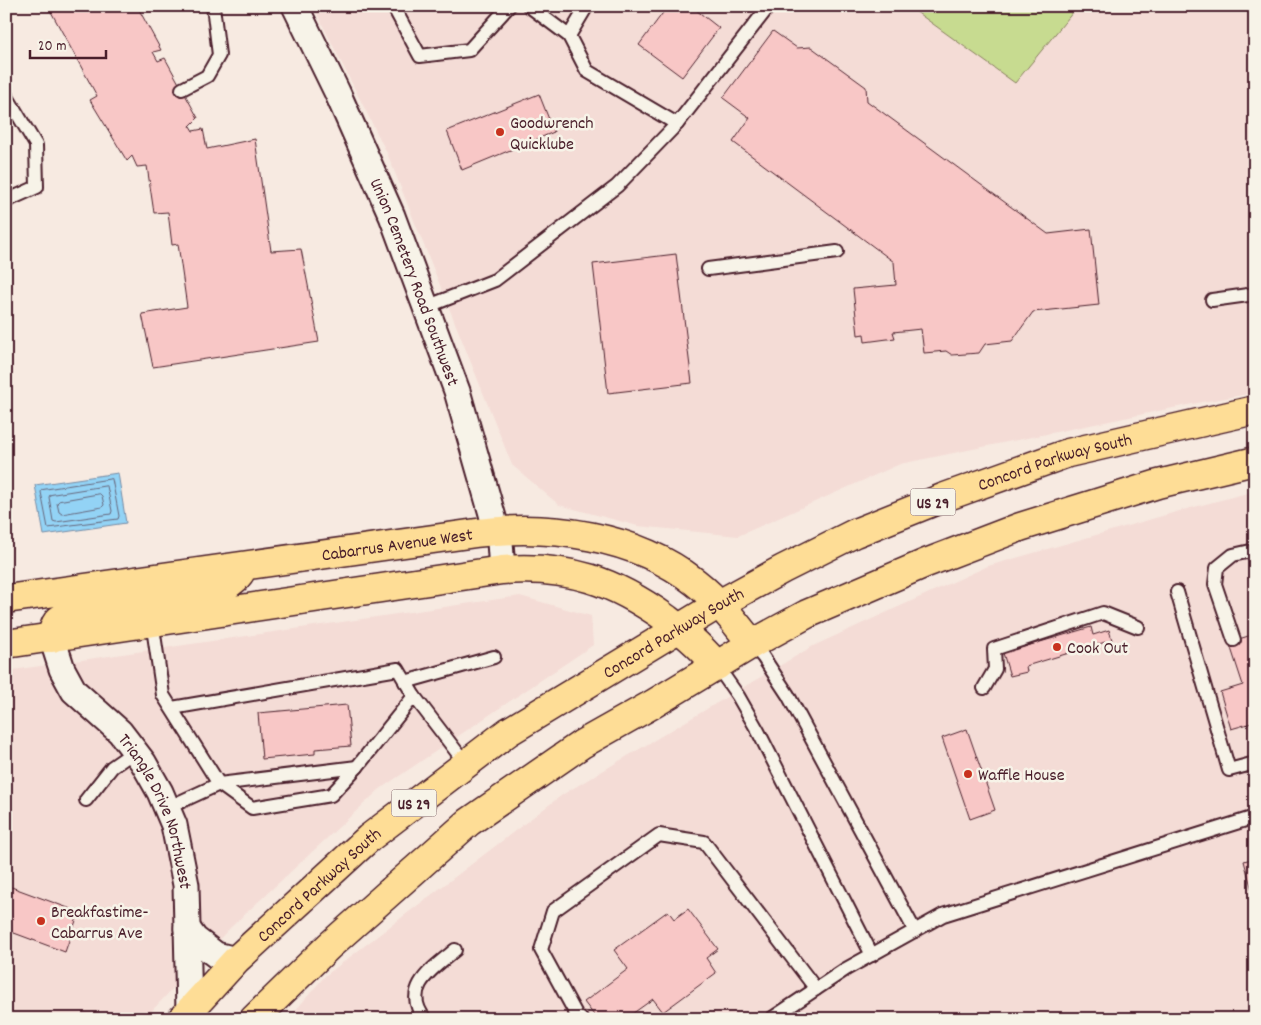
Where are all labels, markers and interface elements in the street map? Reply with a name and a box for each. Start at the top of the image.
scale bar [30,28,106,60]
text: 20 m [38,36,66,58]
place label: Goodwrench Quicklube [510,112,594,158]
marker: Goodwrench Quicklube [494,126,506,138]
street label: Union Cemetery Road Southwest [362,175,464,390]
street label: Concord Parkway South [975,429,1135,499]
road number: US 29 [910,488,956,516]
street label: Cabarrus Avenue West [320,524,475,570]
street label: Concord Parkway South [599,583,749,687]
place label: Cook Out [1067,637,1129,662]
marker: Cook Out [1051,641,1063,653]
street label: Triangle Drive Northwest [111,729,196,890]
place label: Waffle House [978,764,1065,789]
marker: Waffle House [962,768,974,780]
road number: US 29 [392,790,436,816]
street label: Concord Parkway South [253,823,388,950]
place label: Breakfastime- Cabarrus Ave [51,901,149,947]
marker: Breakfastime- Cabarrus Ave [35,915,47,927]

